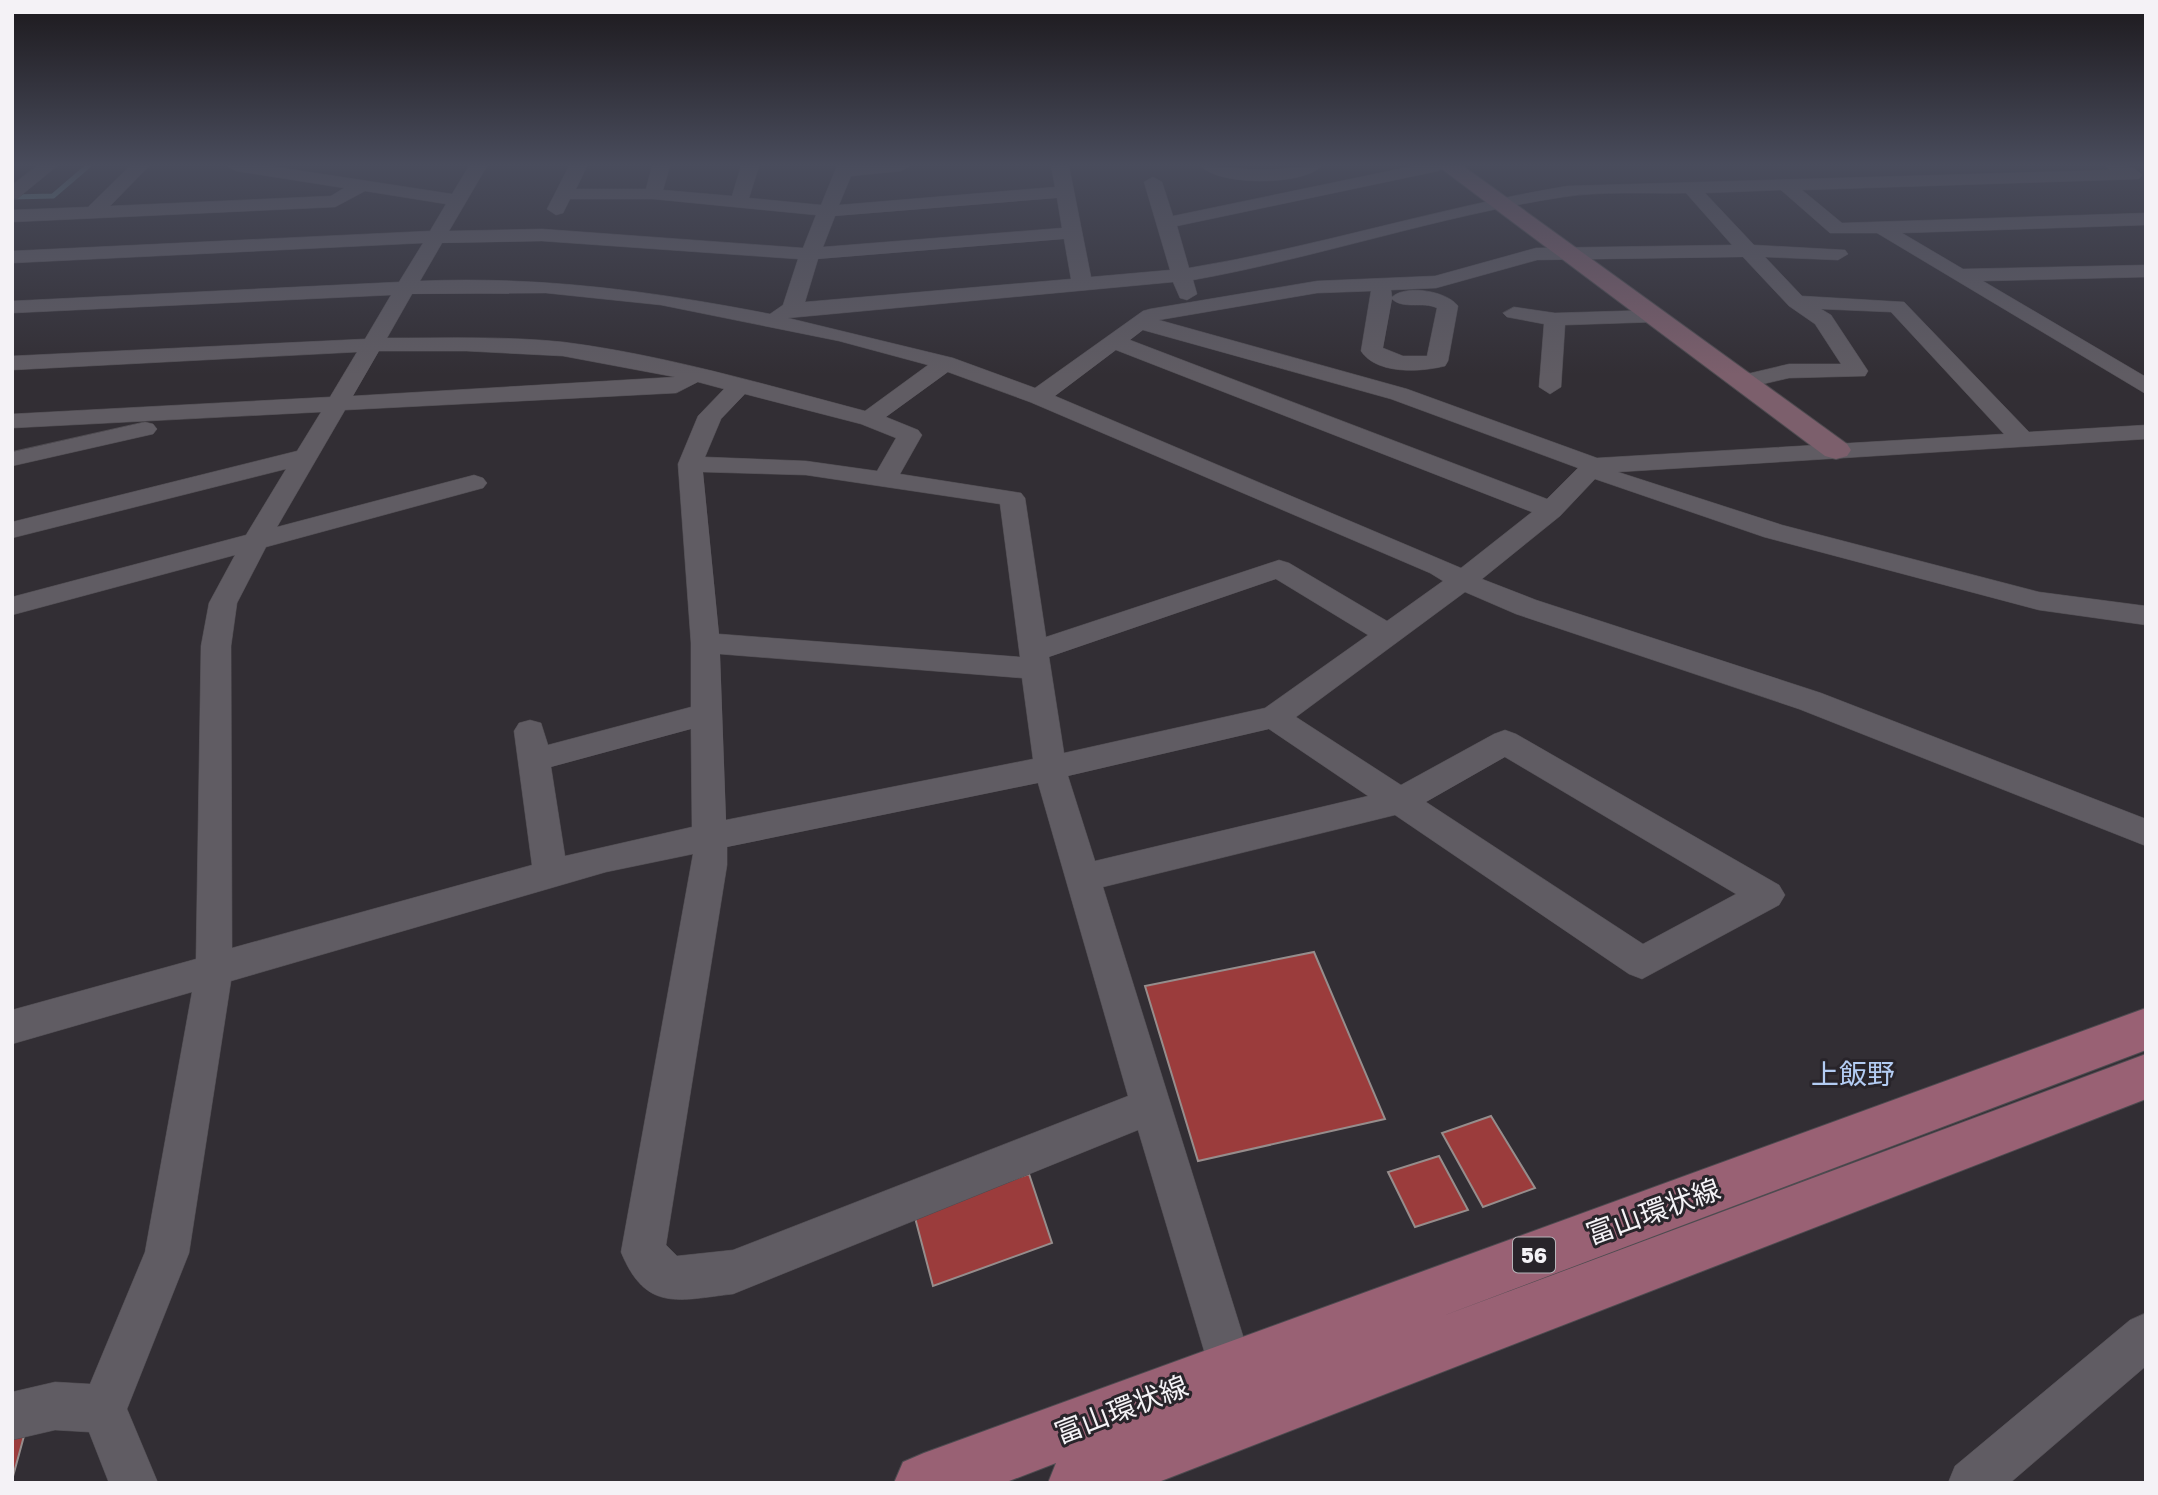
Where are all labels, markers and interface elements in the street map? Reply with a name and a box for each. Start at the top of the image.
district label: 上飯野 [1811,1057,1895,1090]
street label: 富山環状線 [1582,1172,1724,1250]
road number: 56 [1513,1238,1555,1272]
street label: 富山環状線 [1050,1369,1192,1449]

